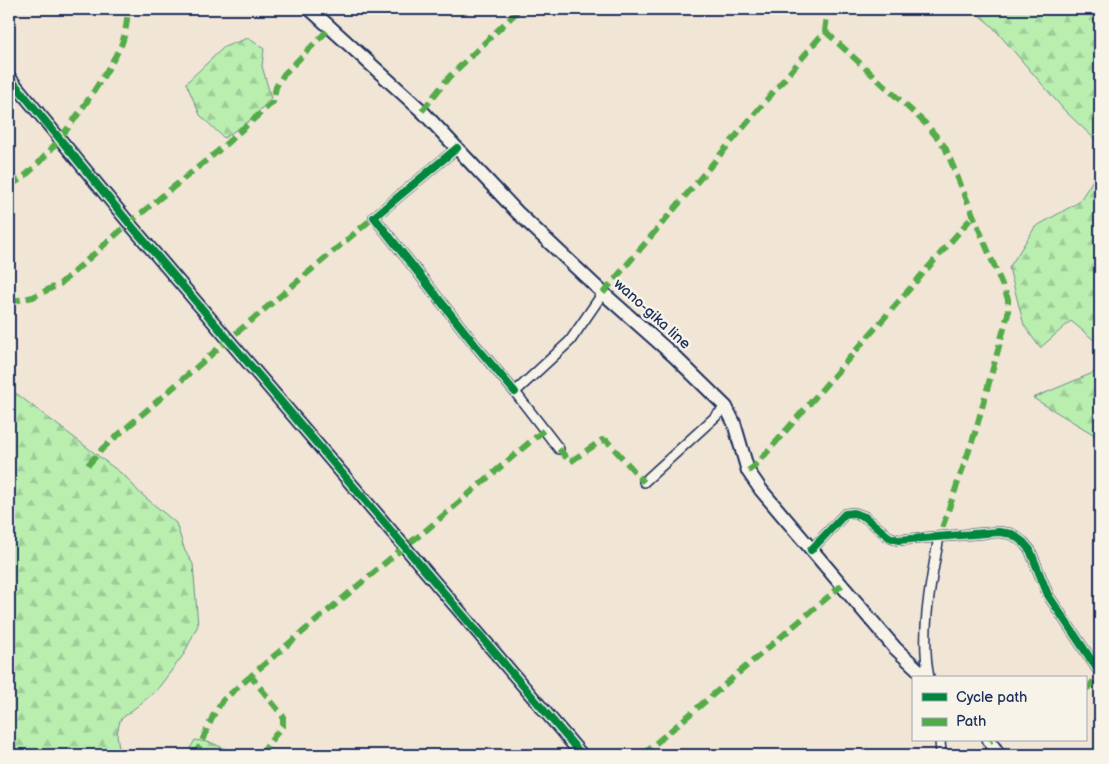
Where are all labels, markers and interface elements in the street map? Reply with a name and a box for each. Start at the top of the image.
street label: wano-gika line [610,275,694,354]
legend [912,676,1086,742]
text: Cycle path [956,688,1027,707]
text: Path [956,712,986,731]

